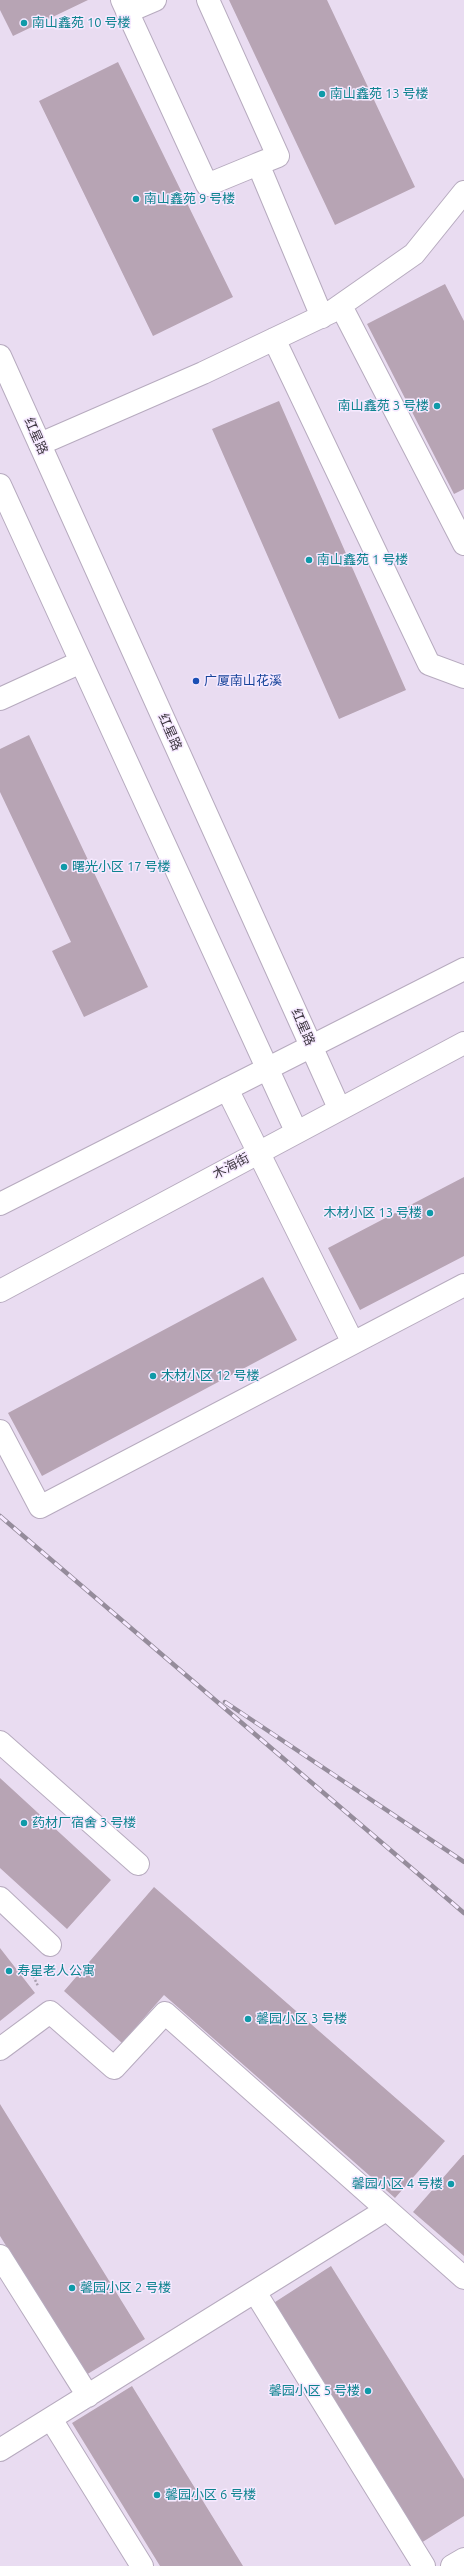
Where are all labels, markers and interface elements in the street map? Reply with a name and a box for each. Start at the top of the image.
place label: 南山鑫苑 10 号楼 [32,15,131,31]
marker: 南山鑫苑 10 号楼 [19,18,29,28]
place label: 南山鑫苑 13 号楼 [330,86,429,102]
marker: 南山鑫苑 13 号楼 [317,89,327,99]
place label: 南山鑫苑 9 号楼 [144,191,235,207]
marker: 南山鑫苑 9 号楼 [131,194,141,204]
place label: 南山鑫苑 3 号楼 [338,398,429,414]
marker: 南山鑫苑 3 号楼 [432,401,442,411]
street label: 红星路 [21,415,51,457]
place label: 南山鑫苑 1 号楼 [317,552,408,568]
marker: 南山鑫苑 1 号楼 [304,555,314,565]
place label: 广厦南山花溪 [204,673,282,689]
marker: 广厦南山花溪 [191,676,201,686]
street label: 红星路 [155,711,185,753]
place label: 曙光小区 17 号楼 [72,859,171,875]
marker: 曙光小区 17 号楼 [59,862,69,872]
street label: 红星路 [288,1006,318,1048]
street label: 木海街 [210,1150,252,1182]
place label: 木材小区 13 号楼 [323,1205,422,1221]
marker: 木材小区 13 号楼 [425,1208,435,1218]
place label: 木材小区 12 号楼 [161,1368,260,1384]
marker: 木材小区 12 号楼 [148,1371,158,1381]
place label: 药材厂宿舍 3 号楼 [32,1815,136,1831]
marker: 药材厂宿舍 3 号楼 [19,1818,29,1828]
place label: 寿星老人公寓 [17,1963,95,1979]
marker: 寿星老人公寓 [4,1966,14,1976]
place label: 馨园小区 3 号楼 [256,2011,347,2027]
marker: 馨园小区 3 号楼 [243,2014,253,2024]
place label: 馨园小区 4 号楼 [352,2176,443,2192]
marker: 馨园小区 4 号楼 [446,2179,456,2189]
place label: 馨园小区 2 号楼 [80,2280,171,2296]
marker: 馨园小区 2 号楼 [67,2283,77,2293]
place label: 馨园小区 5 号楼 [269,2383,360,2399]
marker: 馨园小区 5 号楼 [363,2386,373,2396]
place label: 馨园小区 6 号楼 [165,2487,256,2503]
marker: 馨园小区 6 号楼 [152,2490,162,2500]

